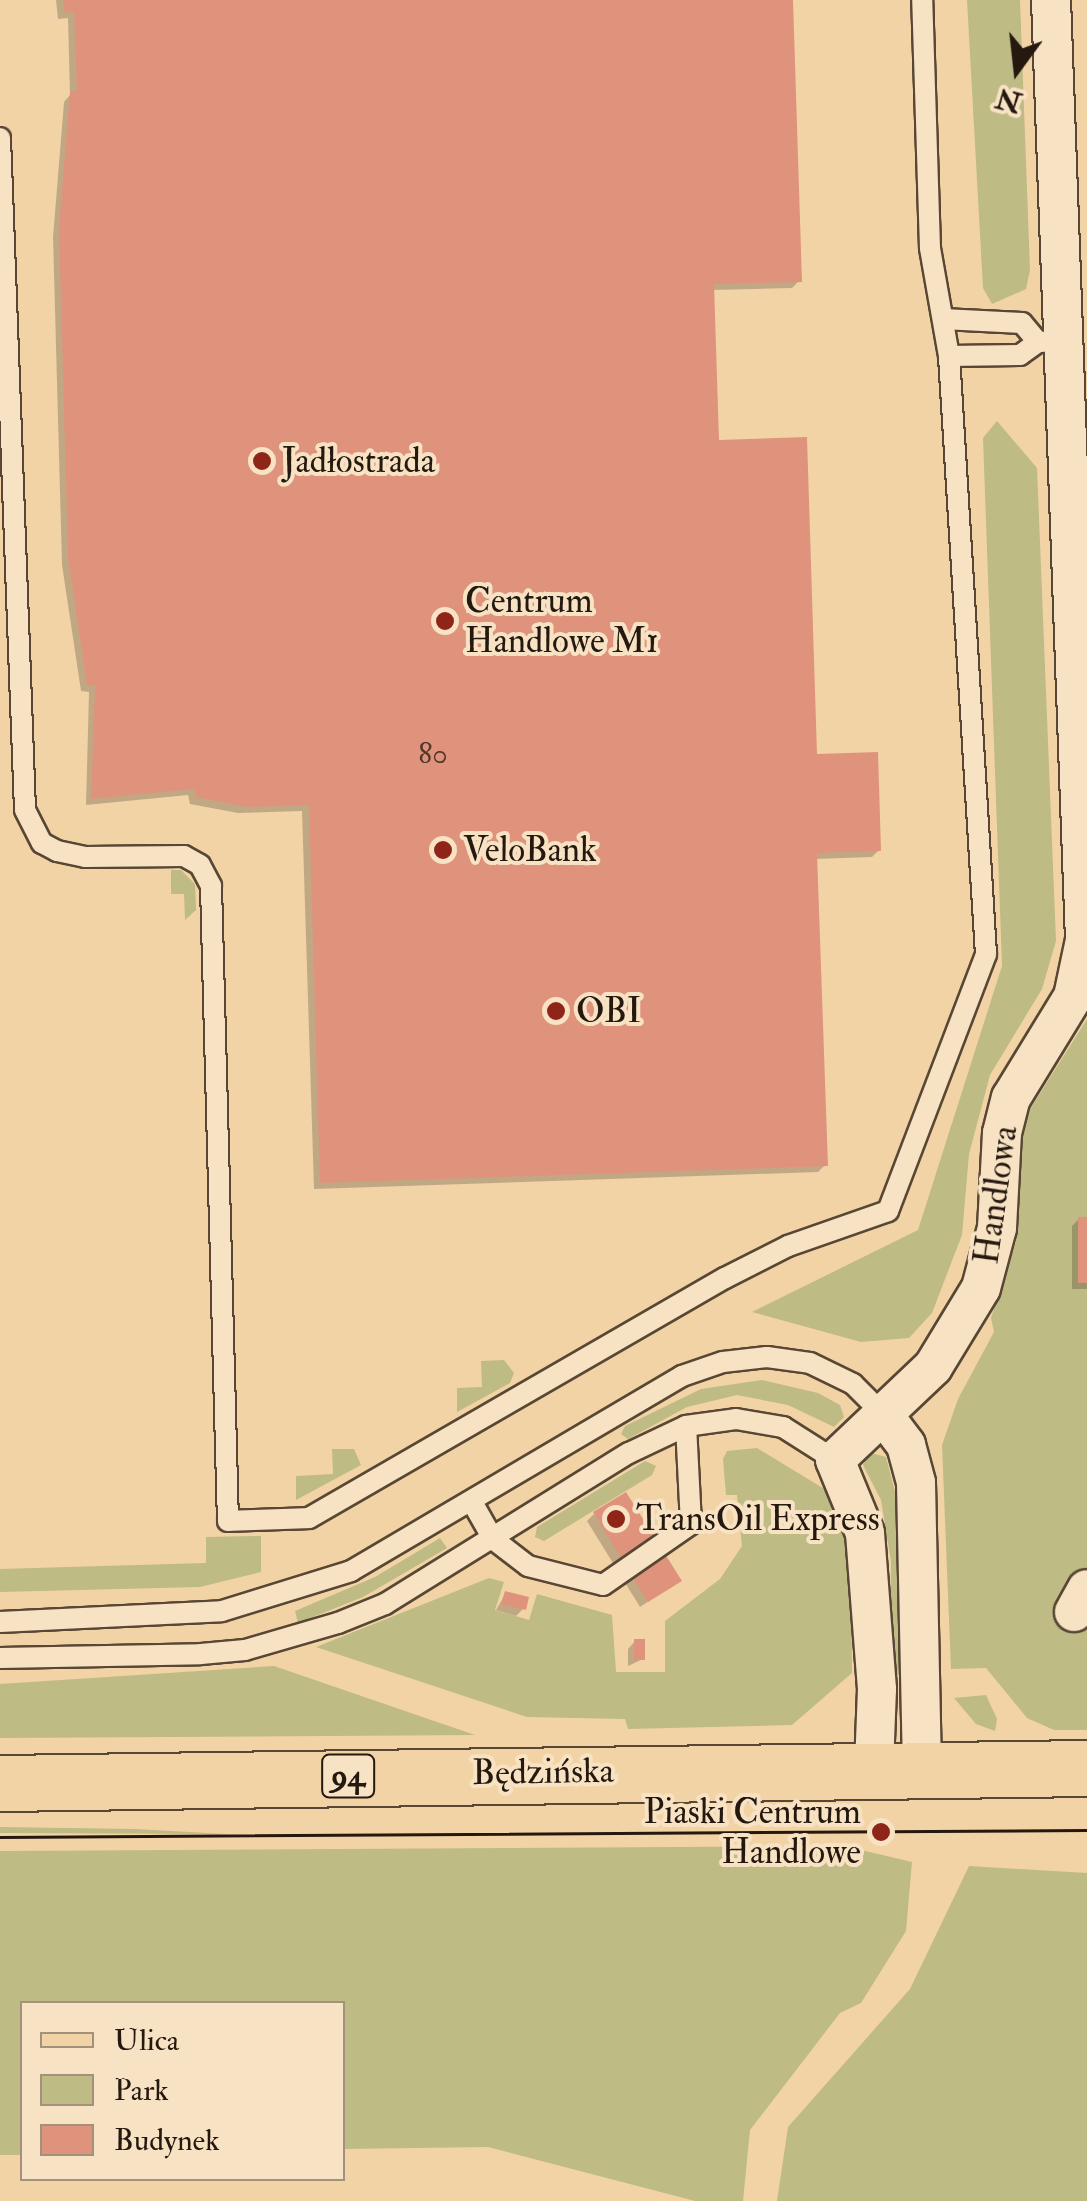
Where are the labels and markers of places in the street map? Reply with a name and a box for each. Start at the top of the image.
place label: Jadłostrada [282,440,435,482]
marker: Jadłostrada [251,450,273,472]
place label: Centrum Handlowe M1 [465,580,658,662]
marker: Centrum Handlowe M1 [434,610,456,632]
place label: VeloBank [463,829,597,871]
marker: VeloBank [432,839,454,861]
place label: OBI [576,990,641,1032]
marker: OBI [545,1000,567,1022]
place label: TransOil Express [636,1498,880,1540]
marker: TransOil Express [605,1508,627,1530]
place label: Piaski Centrum Handlowe [644,1791,861,1873]
marker: Piaski Centrum Handlowe [870,1821,892,1843]

